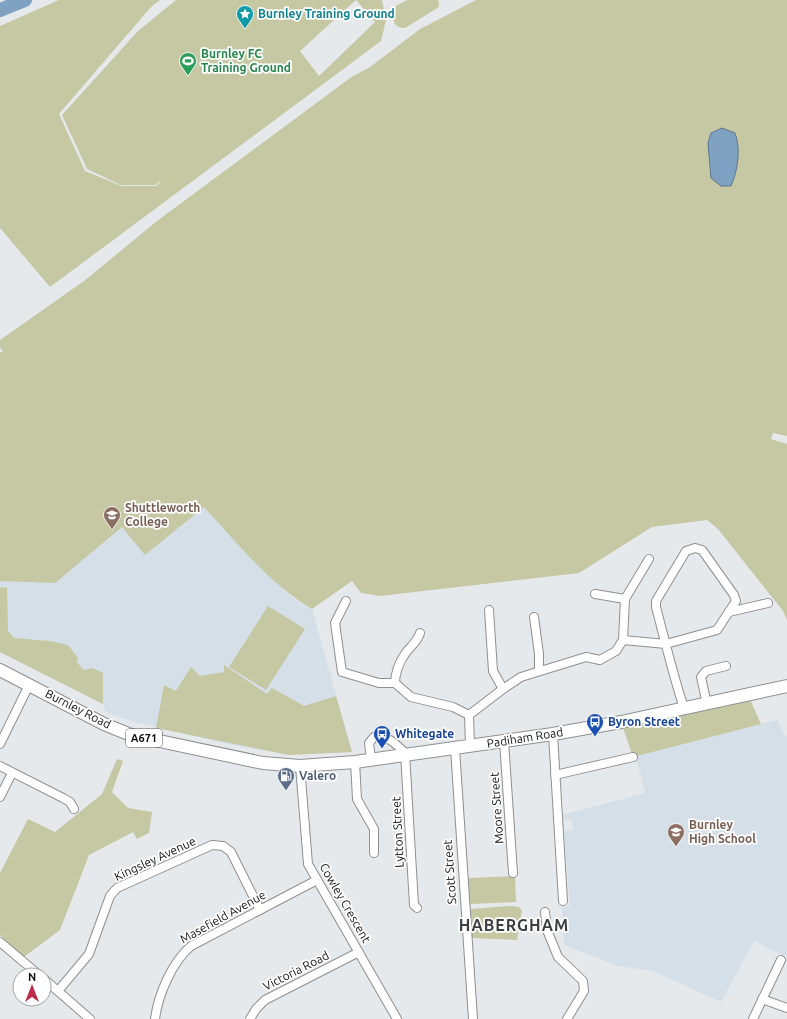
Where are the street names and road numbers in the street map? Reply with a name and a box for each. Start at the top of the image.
street label: Burnley Road [43,686,113,731]
street label: Padiham Road [486,725,564,750]
road number: A671 [126,729,162,747]
street label: Moore Street [487,771,505,844]
street label: Lytton Street [389,796,406,868]
street label: Kingsley Avenue [112,834,197,883]
street label: Scott Street [441,839,458,905]
street label: Cowley Crescent [317,861,374,945]
street label: Masefield Avenue [178,888,268,945]
street label: Victoria Road [261,948,331,993]

